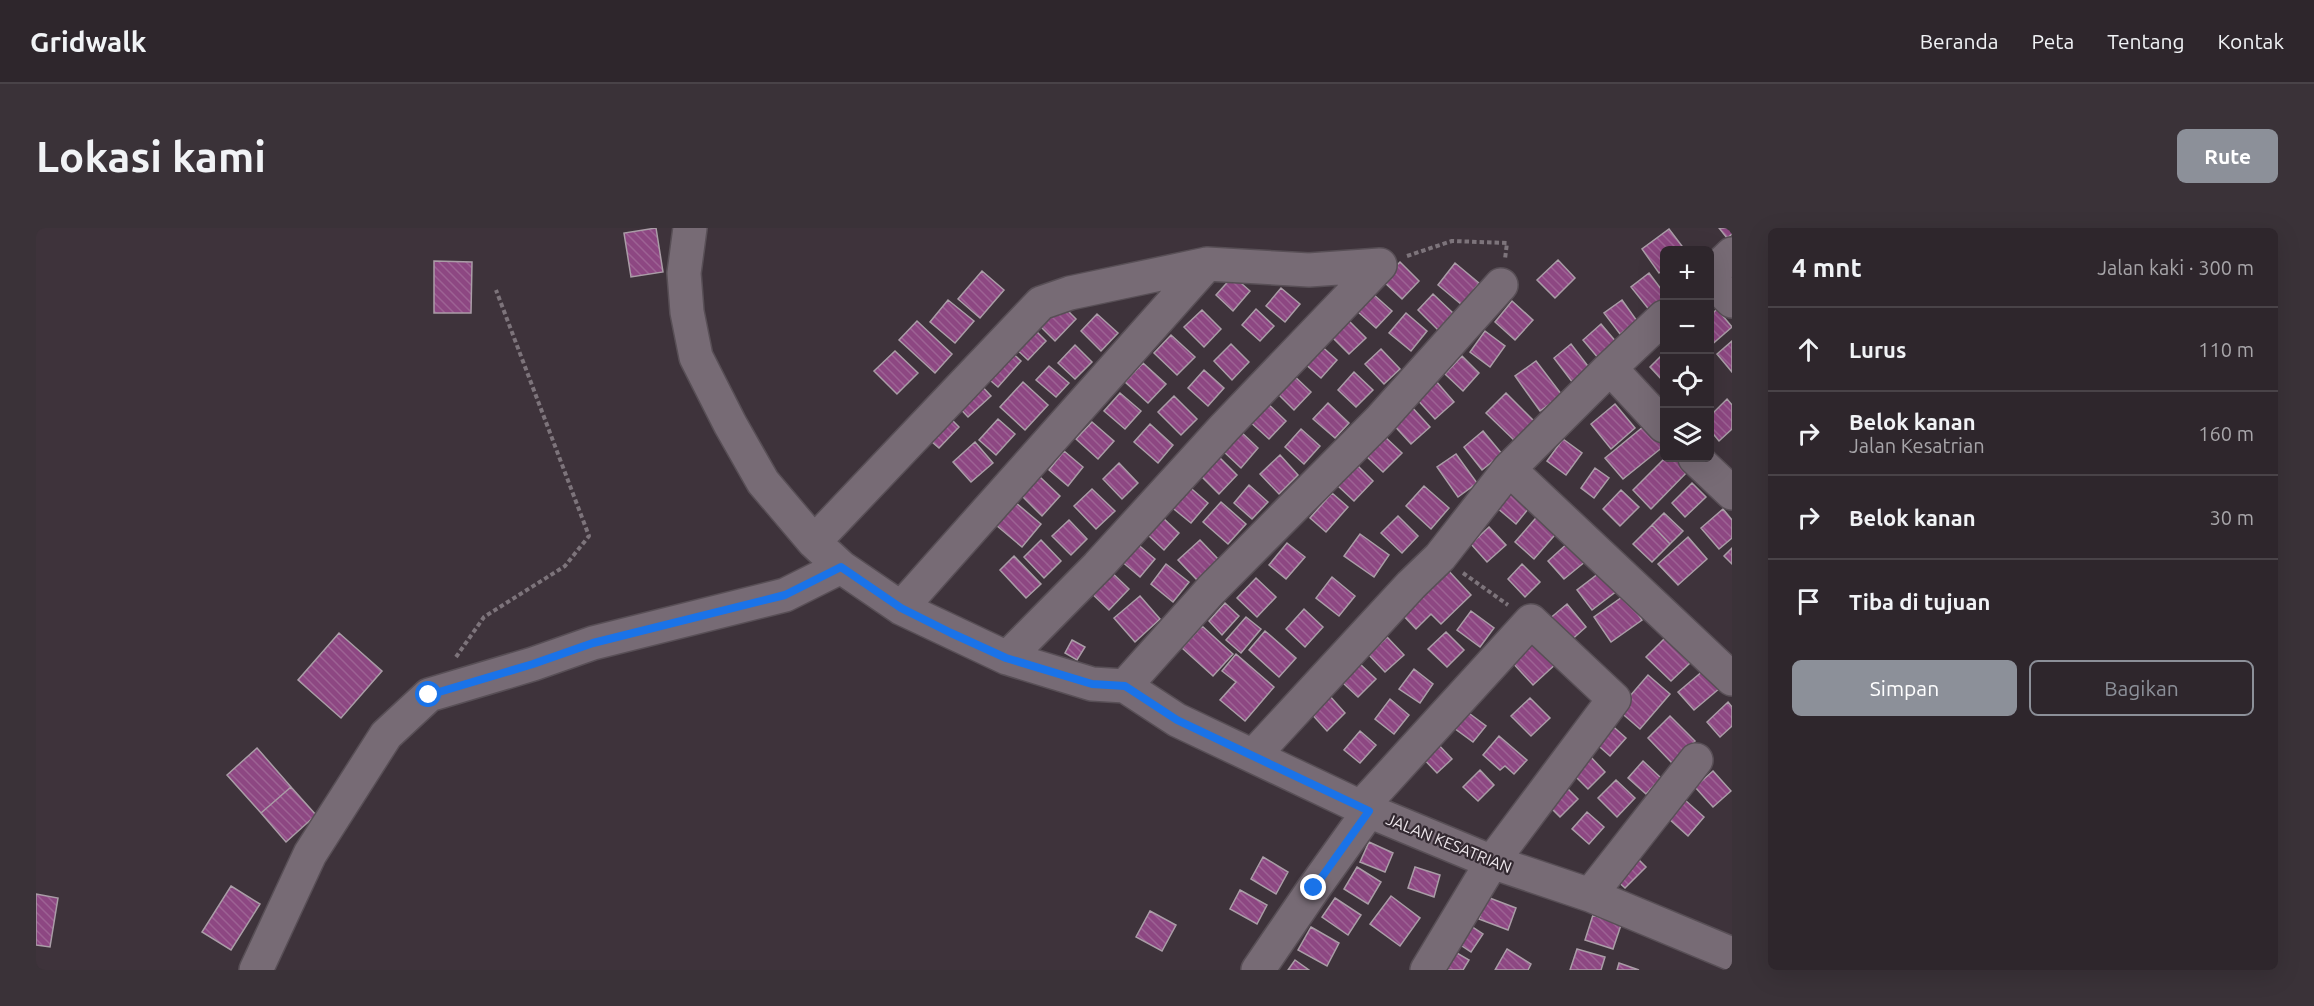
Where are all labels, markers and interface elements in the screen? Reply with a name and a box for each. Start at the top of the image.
text: Gridwalk [30,26,147,57]
text: Beranda [1920,29,1999,53]
text: Peta [2032,29,2074,53]
text: Tentang [2107,29,2185,53]
text: Kontak [2218,29,2284,53]
button: Rute [2177,129,2278,183]
text: Lokasi kami [36,133,266,180]
map controls [1660,246,1714,462]
button: + [1660,246,1714,300]
text: 4 mnt [1792,253,1862,282]
text: Jalan kaki · 300 m [2097,256,2254,279]
button: − [1660,300,1714,354]
icon: ahead [1792,333,1825,366]
text: Lurus [1849,337,1906,362]
text: 110 m [2198,338,2254,361]
button: locate [1660,354,1714,408]
button: layers [1660,408,1714,462]
text: Belok kanan [1849,409,1976,434]
icon: right [1792,417,1825,450]
text: 160 m [2198,422,2254,445]
text: Jalan Kesatrian [1849,434,1985,457]
icon: right [1792,501,1825,534]
text: Belok kanan [1849,505,1976,530]
text: 30 m [2210,506,2254,529]
icon: arrive [1792,585,1825,618]
text: Tiba di tujuan [1849,589,1990,614]
button: Simpan [1792,660,2017,716]
button: Bagikan [2029,660,2254,716]
route start [415,681,441,707]
street label: JALAN KESATRIAN [1384,810,1514,876]
route end [1300,874,1326,900]

